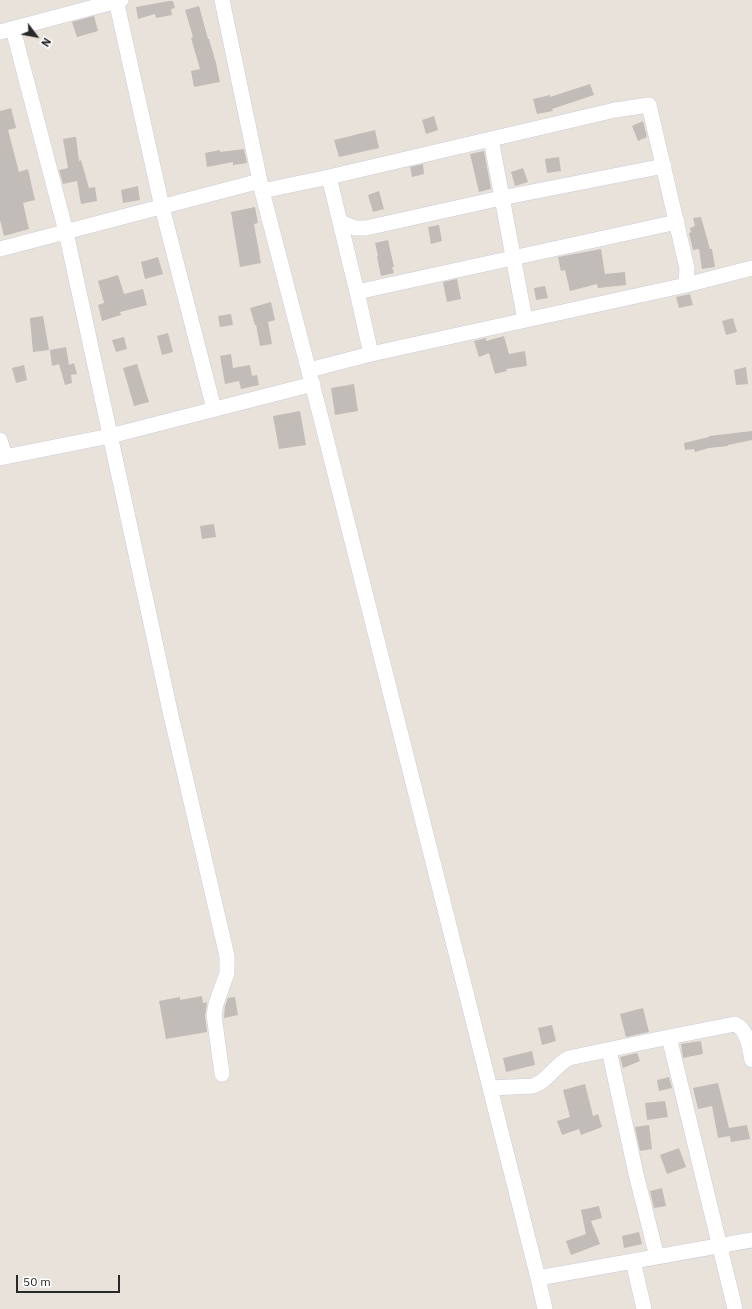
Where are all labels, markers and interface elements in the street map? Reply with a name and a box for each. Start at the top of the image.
north arrow [16,16,56,56]
text: N [38,35,54,49]
scale bar [18,1267,122,1293]
text: 50 m [23,1274,51,1289]

